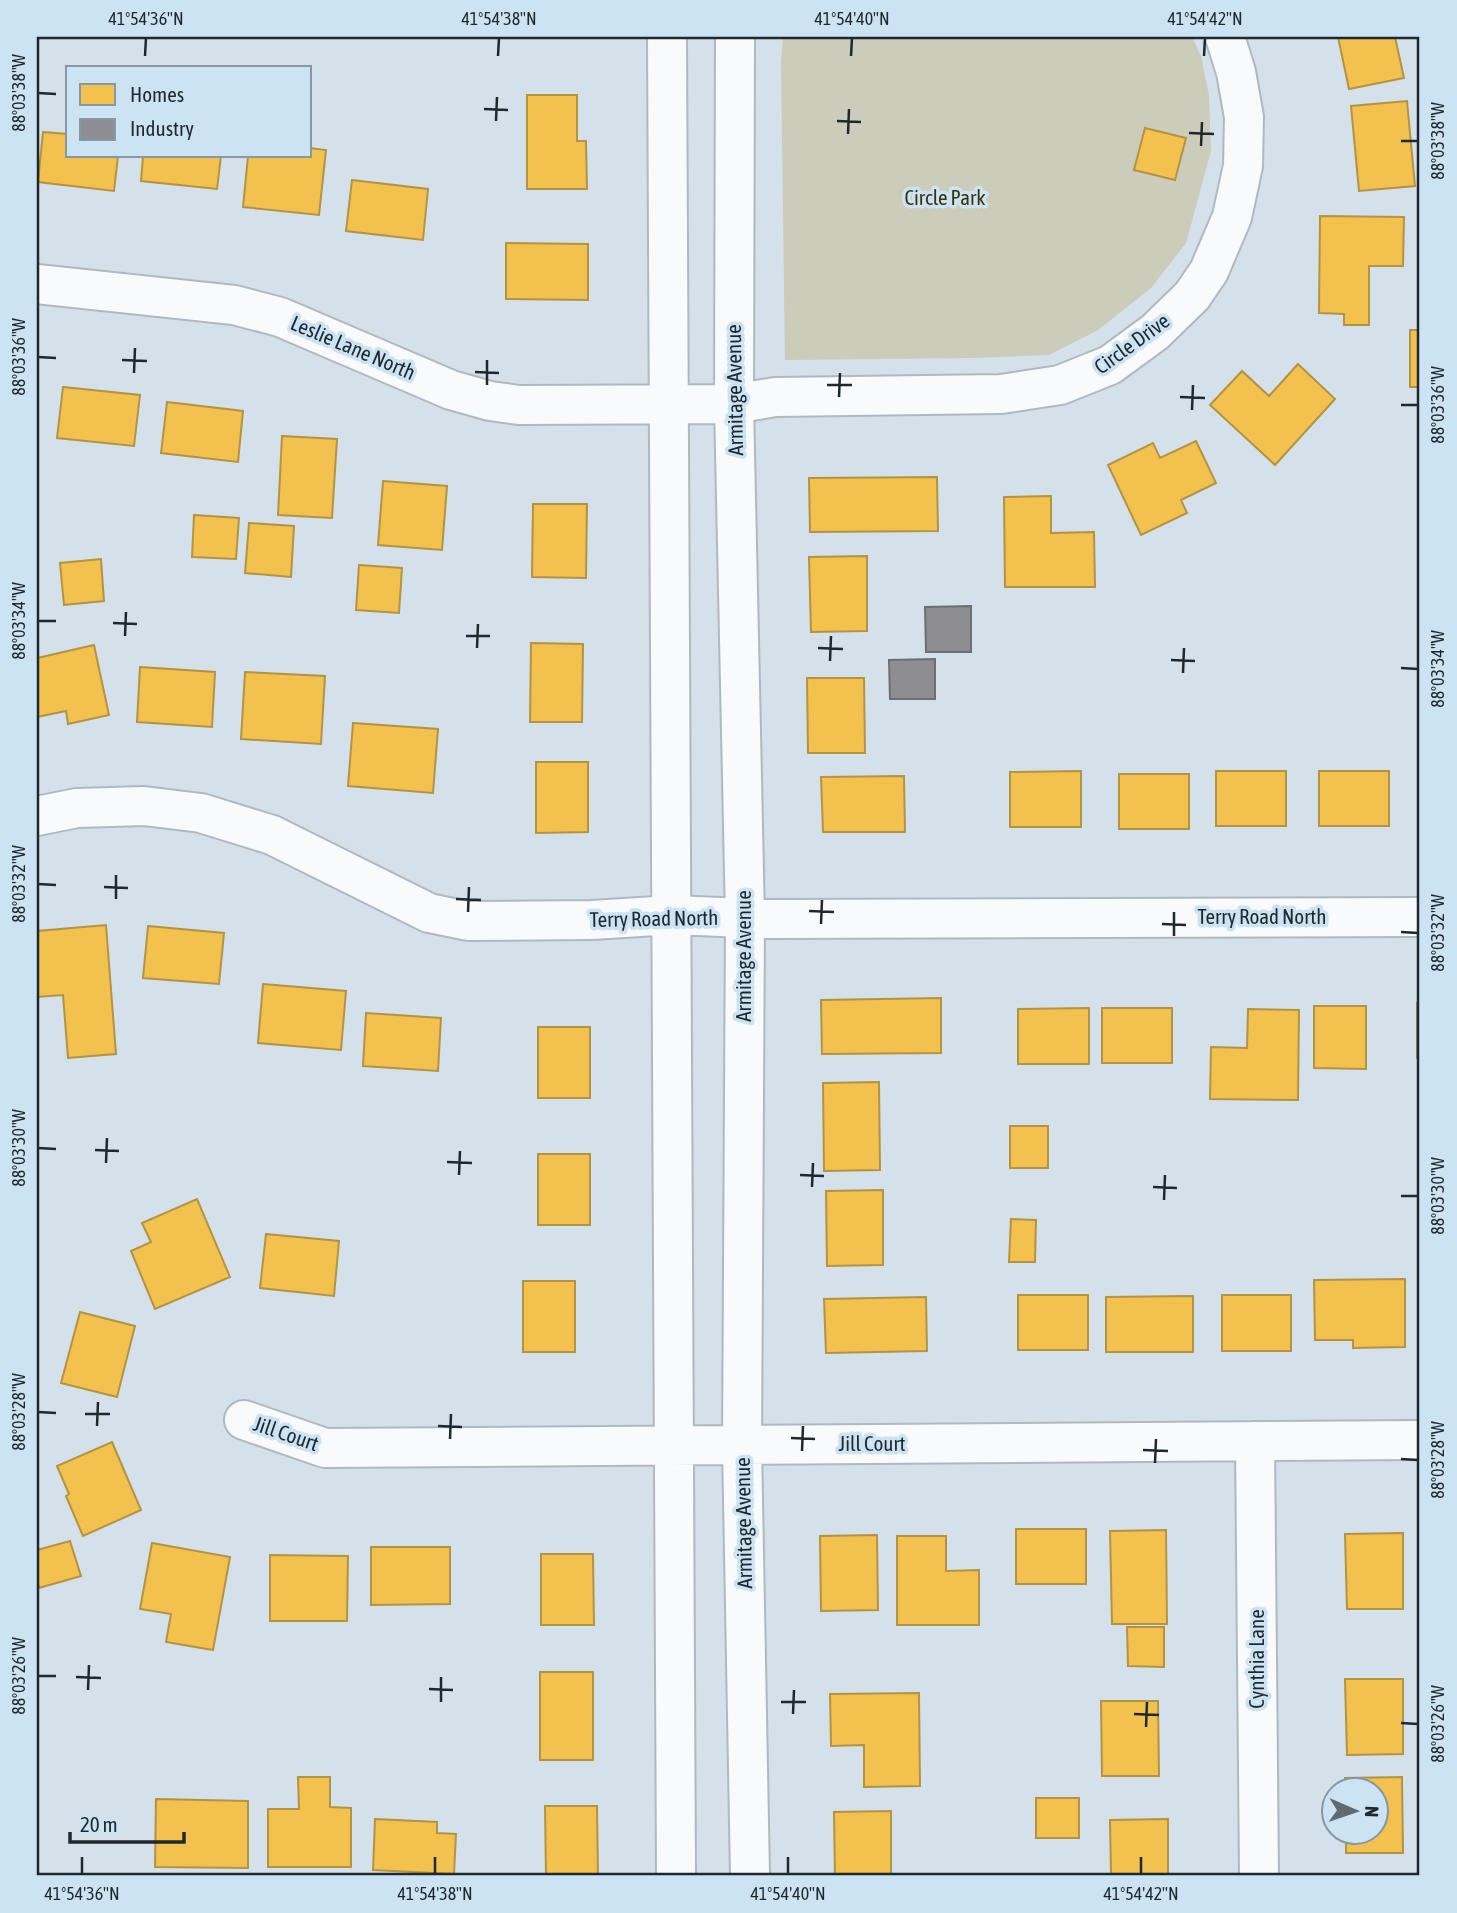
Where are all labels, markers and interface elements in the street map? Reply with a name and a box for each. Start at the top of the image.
text: 41°54'36"N [108,8,184,29]
text: 41°54'38"N [461,8,537,29]
text: 41°54'40"N [814,8,890,29]
text: 41°54'42"N [1167,8,1243,29]
text: 88°03'38"W [8,54,29,132]
legend [66,66,312,158]
text: Homes [130,82,184,106]
text: 88°03'38"W [1427,102,1448,180]
text: Industry [130,116,194,140]
park label: Circle Park [904,185,986,209]
street label: Circle Drive [1089,308,1174,378]
street label: Leslie Lane North [288,310,419,384]
text: 88°03'36"W [8,318,29,396]
street label: Armitage Avenue [721,324,747,456]
text: 88°03'36"W [1427,366,1448,444]
text: 88°03'34"W [8,582,29,660]
text: 88°03'34"W [1427,630,1448,708]
text: 88°03'32"W [8,845,29,923]
street label: Armitage Avenue [731,890,755,1022]
text: 88°03'32"W [1427,894,1448,972]
street label: Terry Road North [1198,904,1326,928]
street label: Terry Road North [589,905,719,931]
text: 88°03'30"W [8,1109,29,1187]
text: 88°03'30"W [1427,1157,1448,1235]
text: 88°03'28"W [8,1373,29,1451]
street label: Jill Court [251,1411,322,1455]
text: 88°03'28"W [1427,1421,1448,1499]
street label: Jill Court [838,1431,906,1455]
street label: Armitage Avenue [730,1457,756,1589]
street label: Cynthia Lane [1244,1609,1268,1709]
text: 88°03'26"W [8,1637,29,1715]
text: 88°03'26"W [1427,1685,1448,1763]
north arrow [1320,1776,1390,1846]
scale bar [70,1801,184,1845]
text: N [1361,1806,1383,1818]
text: 20 m [80,1812,118,1836]
text: 41°54'36"N [44,1883,120,1904]
text: 41°54'38"N [397,1883,473,1904]
text: 41°54'40"N [750,1883,826,1904]
text: 41°54'42"N [1103,1883,1179,1904]

